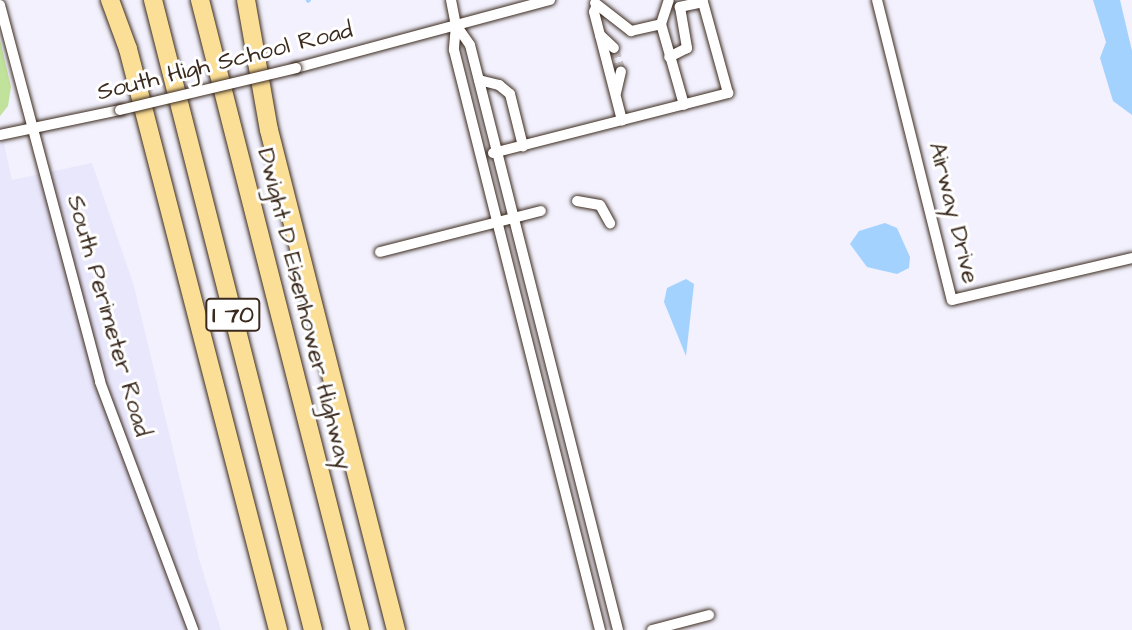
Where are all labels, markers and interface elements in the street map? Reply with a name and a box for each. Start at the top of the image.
street label: South High School Road [94,16,356,108]
street label: Airway Drive [922,139,984,287]
street label: Dwight D Eisenhower Highway [250,145,358,473]
street label: South Perimeter Road [60,192,156,440]
road number: I 70 [205,296,261,334]

